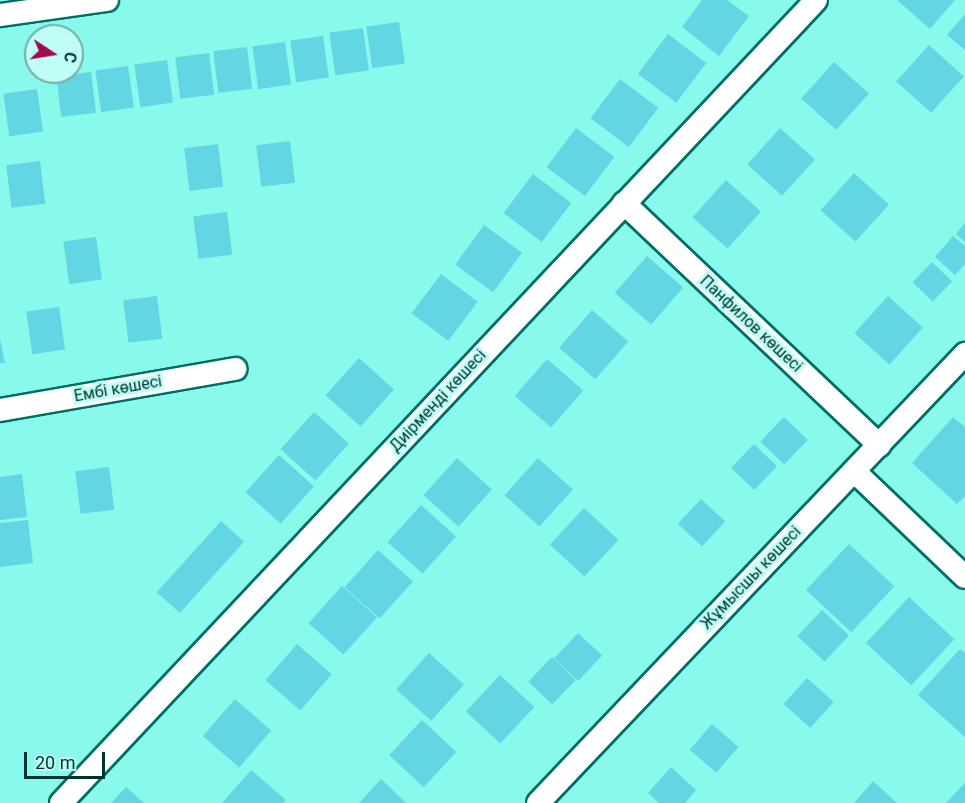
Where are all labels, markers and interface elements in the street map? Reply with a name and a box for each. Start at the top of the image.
north arrow [24,24,84,84]
text: С [60,50,81,65]
street label: Панфилов көшесі [696,272,806,376]
street label: Диірменді көшесі [386,346,490,456]
street label: Ембі көшесі [73,372,163,406]
street label: Жұмысшы көшесі [697,522,805,634]
scale bar [27,740,108,778]
text: 20 m [35,752,75,773]

